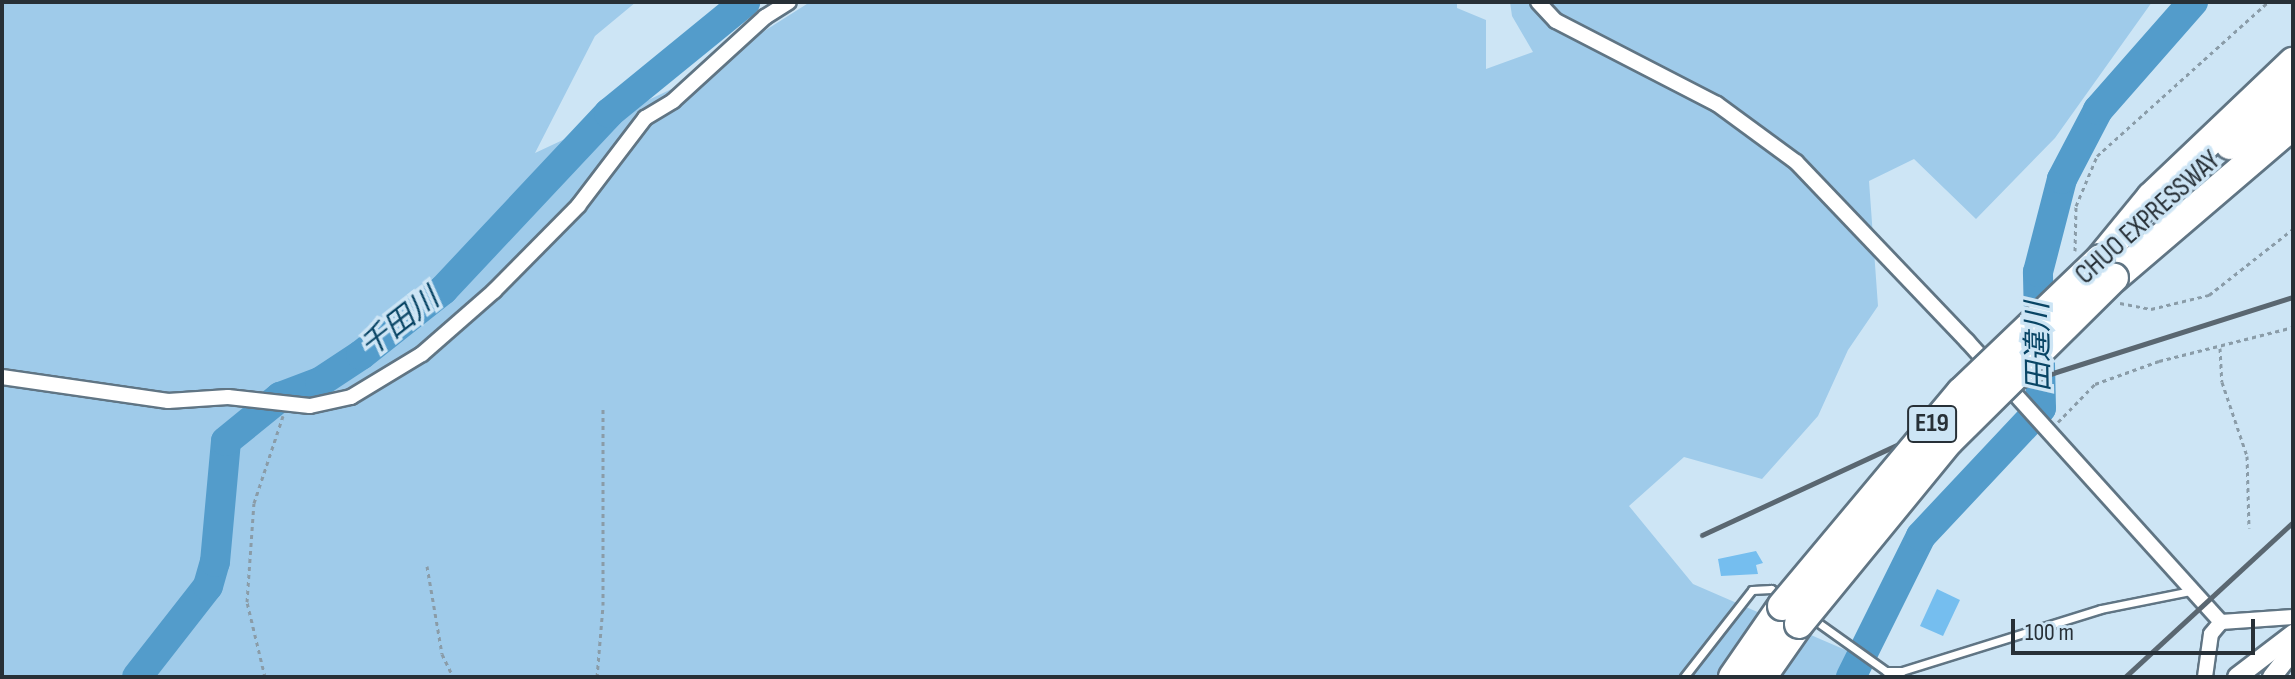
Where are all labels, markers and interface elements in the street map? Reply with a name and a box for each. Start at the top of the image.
street label: CHUO EXPRESSWAY [2069,144,2227,292]
water label: 千田川 [353,281,447,365]
water label: 田違川 [2020,302,2058,392]
road number: E19 [1906,402,1958,446]
scale bar [2015,603,2259,653]
text: 100 m [2025,618,2074,647]

